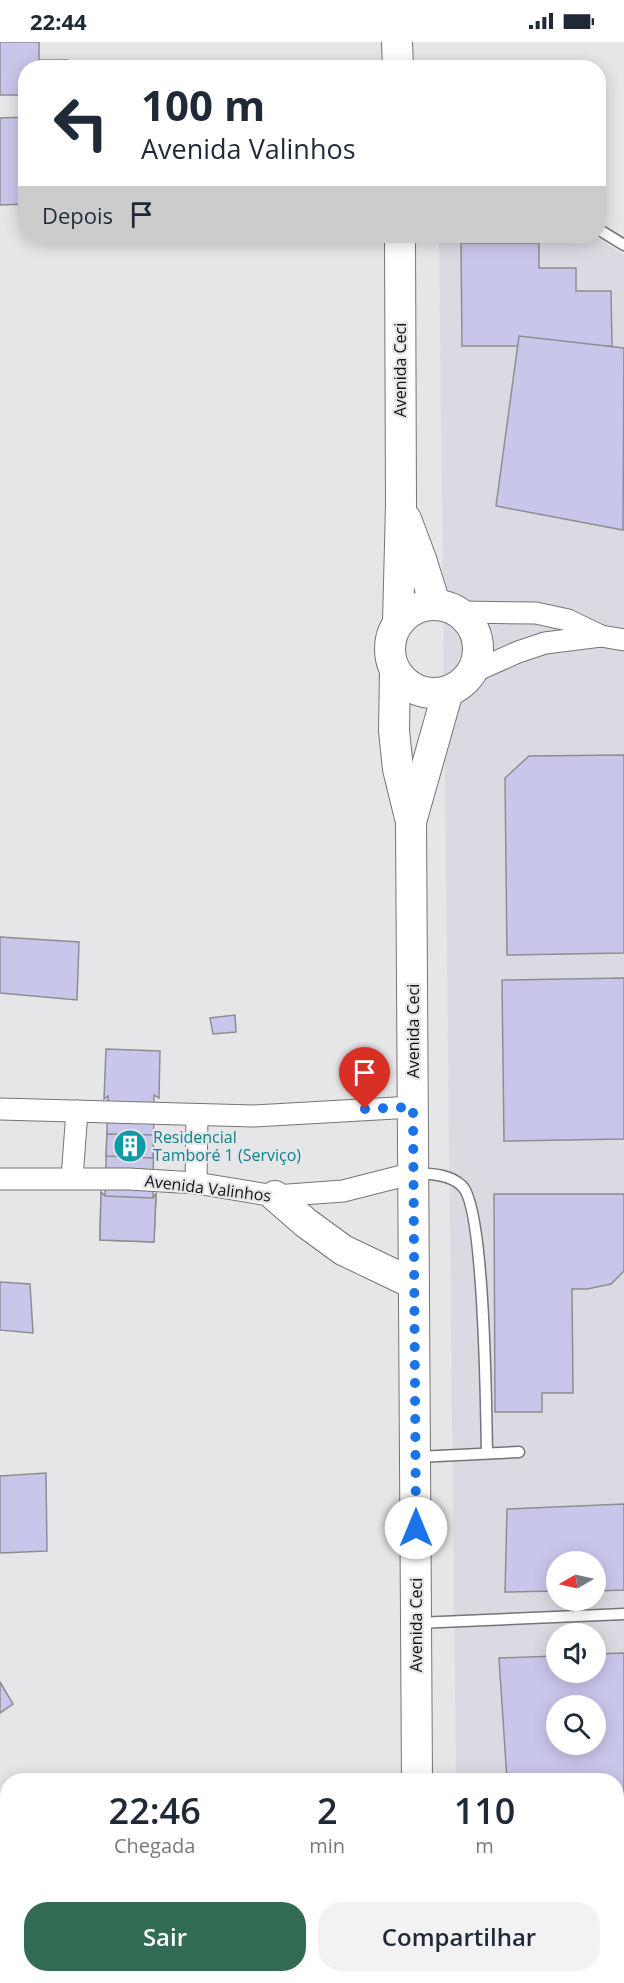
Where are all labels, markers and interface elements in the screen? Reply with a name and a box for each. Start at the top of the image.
text: 22:44 [30,6,87,36]
text: 100 m [141,76,265,133]
icon: left [42,84,120,162]
text: Avenida Valinhos [141,130,356,167]
icon: arrive [125,198,158,231]
text: Depois [42,200,113,230]
street label: Avenida Ceci [389,323,411,417]
street label: Avenida Ceci [402,984,424,1078]
pin [339,1047,390,1109]
icon: arrive [348,1056,381,1089]
place label: Residencial Tamboré 1 (Serviço) [153,1126,301,1166]
building icon: Residencial Tamboré 1 (Serviço) [112,1128,148,1164]
street label: Avenida Valinhos [144,1169,272,1207]
position arrow [384,1496,448,1560]
north arrow [546,1551,606,1611]
map controls [546,1551,606,1755]
street label: Avenida Ceci [405,1578,427,1672]
button: sound [546,1623,606,1683]
button: search [546,1695,606,1755]
text: 22:46 [109,1786,201,1835]
text: 2 [317,1786,338,1835]
text: 110 [454,1786,515,1835]
text: Chegada [114,1832,195,1859]
text: min [309,1832,345,1859]
text: m [475,1832,494,1859]
button: Sair [24,1902,306,1971]
button: Compartilhar [318,1902,600,1971]

